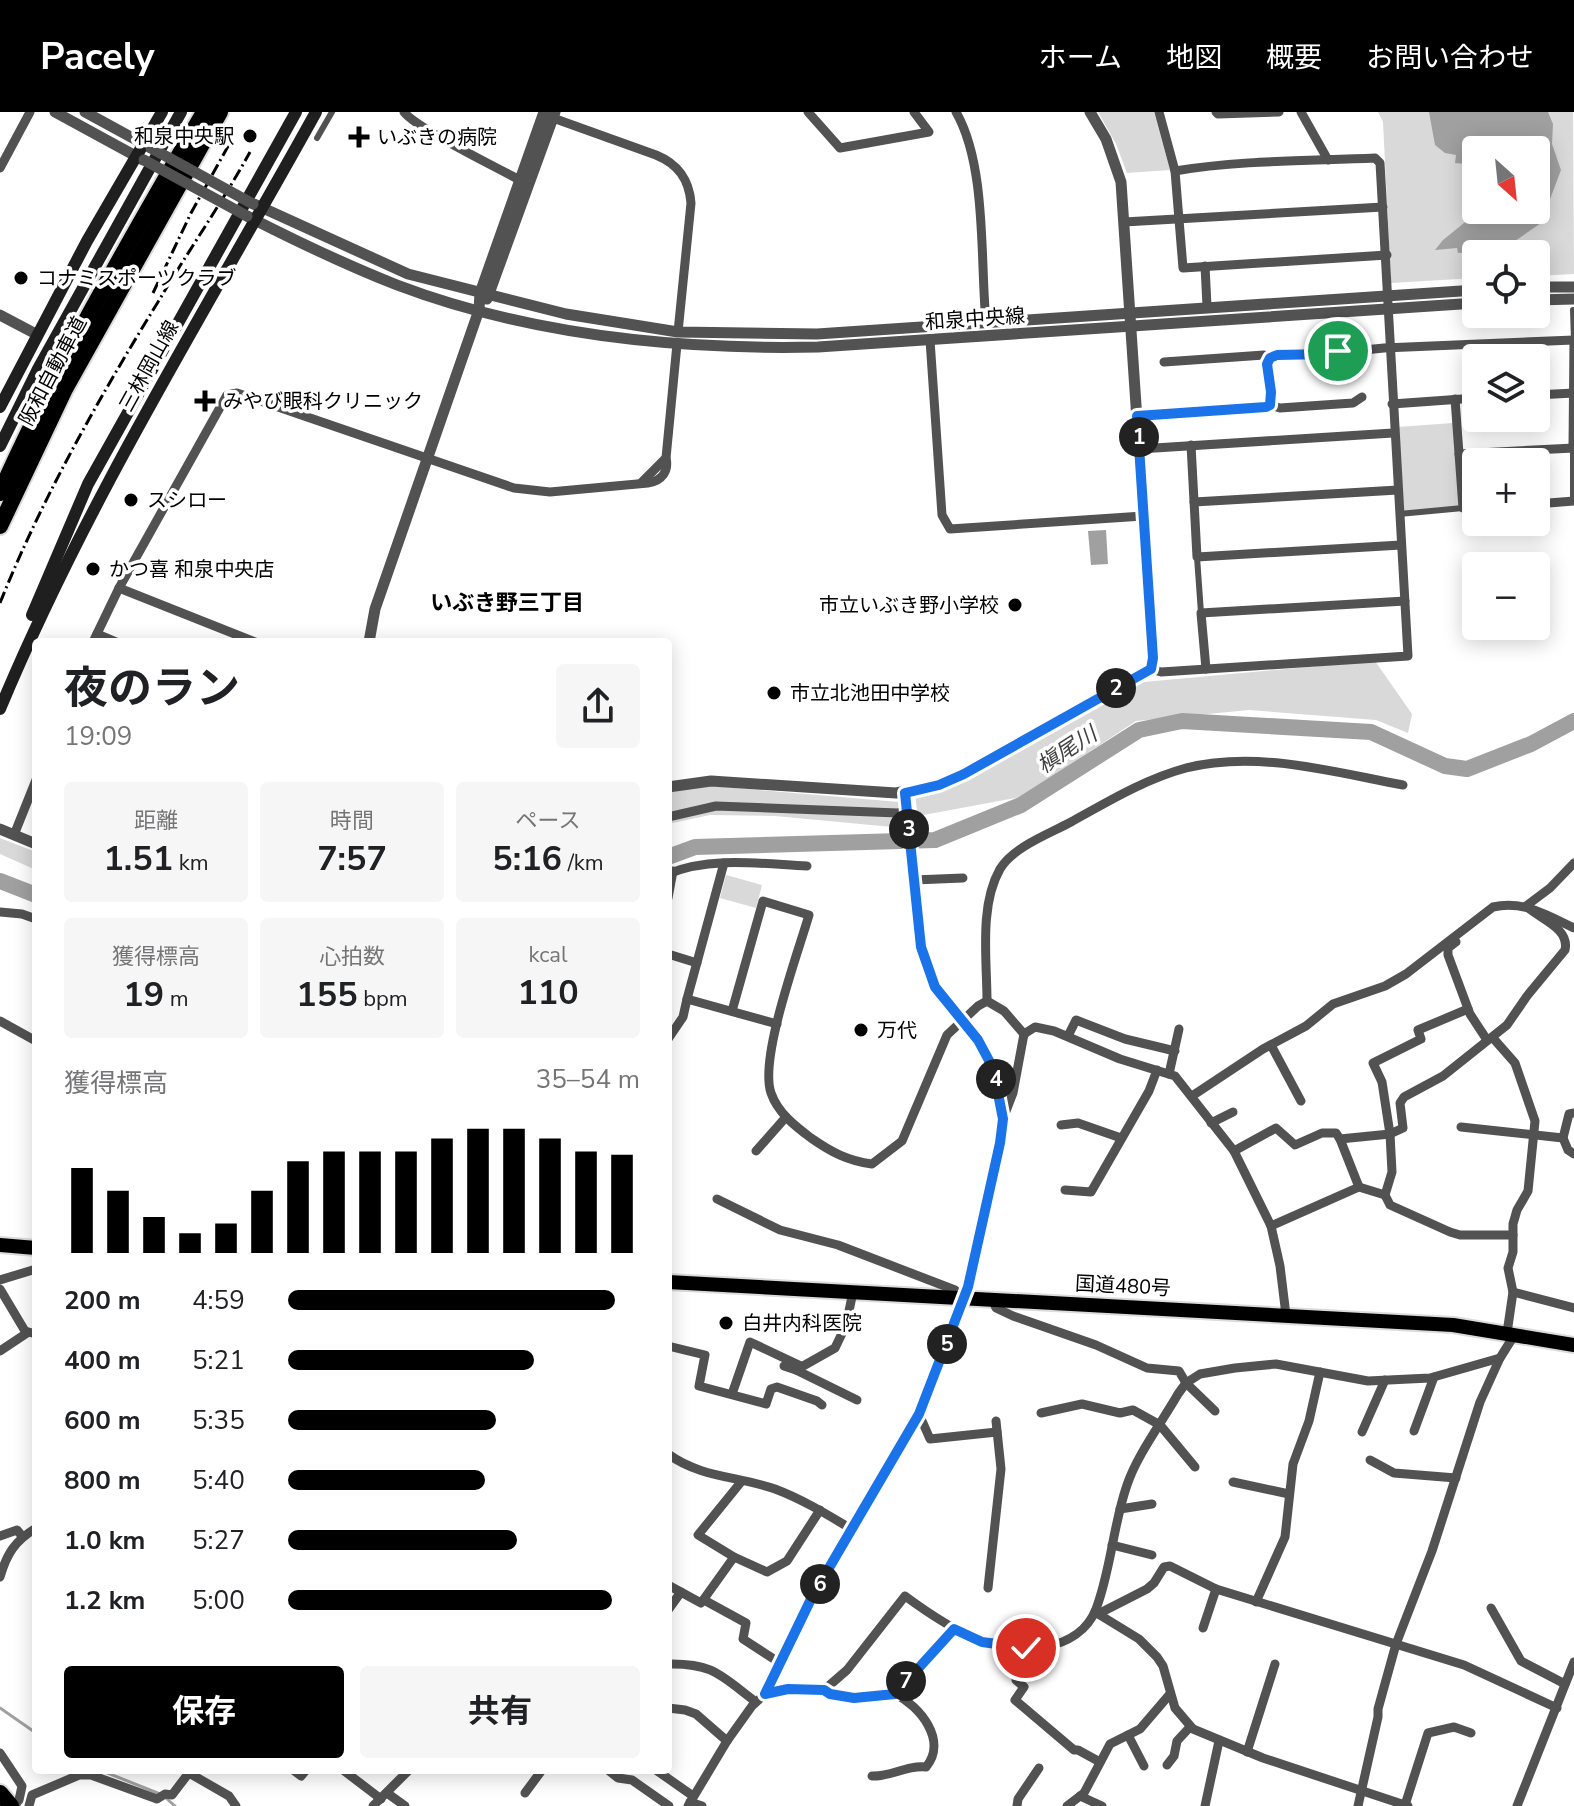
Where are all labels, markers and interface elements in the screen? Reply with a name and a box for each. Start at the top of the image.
text: Pacely [40,31,154,82]
text: ホーム [1039,39,1122,77]
text: 地図 [1166,39,1222,77]
text: 概要 [1266,39,1322,77]
text: お問い合わせ [1366,39,1534,77]
place label: 和泉中央駅 [134,123,234,150]
place label: いぶきの病院 [377,124,497,151]
marker: いぶきの病院 [348,126,370,148]
marker: 和泉中央駅 [241,127,259,145]
north arrow [1462,136,1550,224]
map controls [1462,136,1550,640]
button: locate [1462,240,1550,328]
place label: コナミスポーツクラブ [37,265,237,292]
marker: コナミスポーツクラブ [12,269,30,287]
street label: 和泉中央線 [924,302,1026,336]
street label: 阪和自動車道 [13,312,93,430]
street label: 三林岡山線 [113,316,185,416]
pin [1304,317,1372,385]
icon: arrive [1316,329,1360,373]
button: layers [1462,344,1550,432]
place label: みやび眼科クリニック [223,388,423,415]
marker: みやび眼科クリニック [194,390,216,412]
pin: 1 [1119,417,1159,457]
text: 1 [1132,422,1146,452]
button: + [1462,448,1550,536]
place label: スシロー [147,487,227,514]
marker: スシロー [122,491,140,509]
button: − [1462,552,1550,640]
place label: かつ喜 和泉中央店 [109,556,274,583]
marker: かつ喜 和泉中央店 [84,560,102,578]
district label: いぶき野三丁目 [430,588,584,618]
place label: 市立いぶき野小学校 [819,592,999,619]
marker: 市立いぶき野小学校 [1006,596,1024,614]
text: 夜のラン [64,659,240,719]
button: share [556,664,640,748]
pin: 2 [1096,668,1136,708]
text: 2 [1109,673,1123,703]
place label: 市立北池田中学校 [790,680,950,707]
marker: 市立北池田中学校 [765,684,783,702]
water label: 槇尾川 [1031,718,1105,781]
text: 19:09 [64,719,132,754]
text: 距離 [134,806,178,836]
text: 時間 [330,806,374,836]
text: ペース [516,806,580,836]
pin: 3 [889,809,929,849]
text: 3 [902,814,916,844]
text: 1.51 [103,836,173,882]
text: 7:57 [317,836,387,882]
text: 5:16 [492,836,562,882]
text: km [173,848,209,878]
text: /km [562,848,604,878]
text: kcal [529,940,568,970]
text: 獲得標高 [112,942,200,972]
text: 心拍数 [319,942,385,972]
text: 110 [517,970,579,1016]
text: 19 [123,972,164,1018]
text: 155 [296,972,358,1018]
text: m [164,984,189,1014]
text: bpm [358,984,408,1014]
place label: 万代 [877,1017,917,1044]
marker: 万代 [852,1021,870,1039]
pin: 4 [976,1059,1016,1099]
text: 35–54 m [536,1062,640,1097]
text: 4 [989,1064,1003,1094]
text: 獲得標高 [64,1066,168,1101]
street label: 国道480号 [1074,1270,1172,1302]
text: 200 m [64,1283,141,1318]
text: 4:59 [192,1283,245,1318]
place label: 白井内科医院 [742,1310,862,1337]
marker: 白井内科医院 [717,1314,735,1332]
pin: 5 [927,1324,967,1364]
text: 5 [940,1329,954,1359]
text: 400 m [64,1343,141,1378]
text: 5:21 [192,1343,245,1378]
text: 600 m [64,1403,141,1438]
text: 5:35 [192,1403,245,1438]
text: 800 m [64,1463,141,1498]
text: 5:40 [192,1463,245,1498]
text: 1.0 km [64,1523,145,1558]
text: 5:27 [192,1523,245,1558]
pin: 6 [800,1564,840,1604]
text: 6 [813,1569,827,1599]
text: 1.2 km [64,1583,145,1618]
text: 5:00 [192,1583,245,1618]
pin [992,1614,1060,1682]
icon: check [1004,1626,1048,1670]
pin: 7 [886,1661,926,1701]
button: 保存 [64,1666,344,1758]
button: 共有 [360,1666,640,1758]
text: 7 [899,1666,913,1696]

